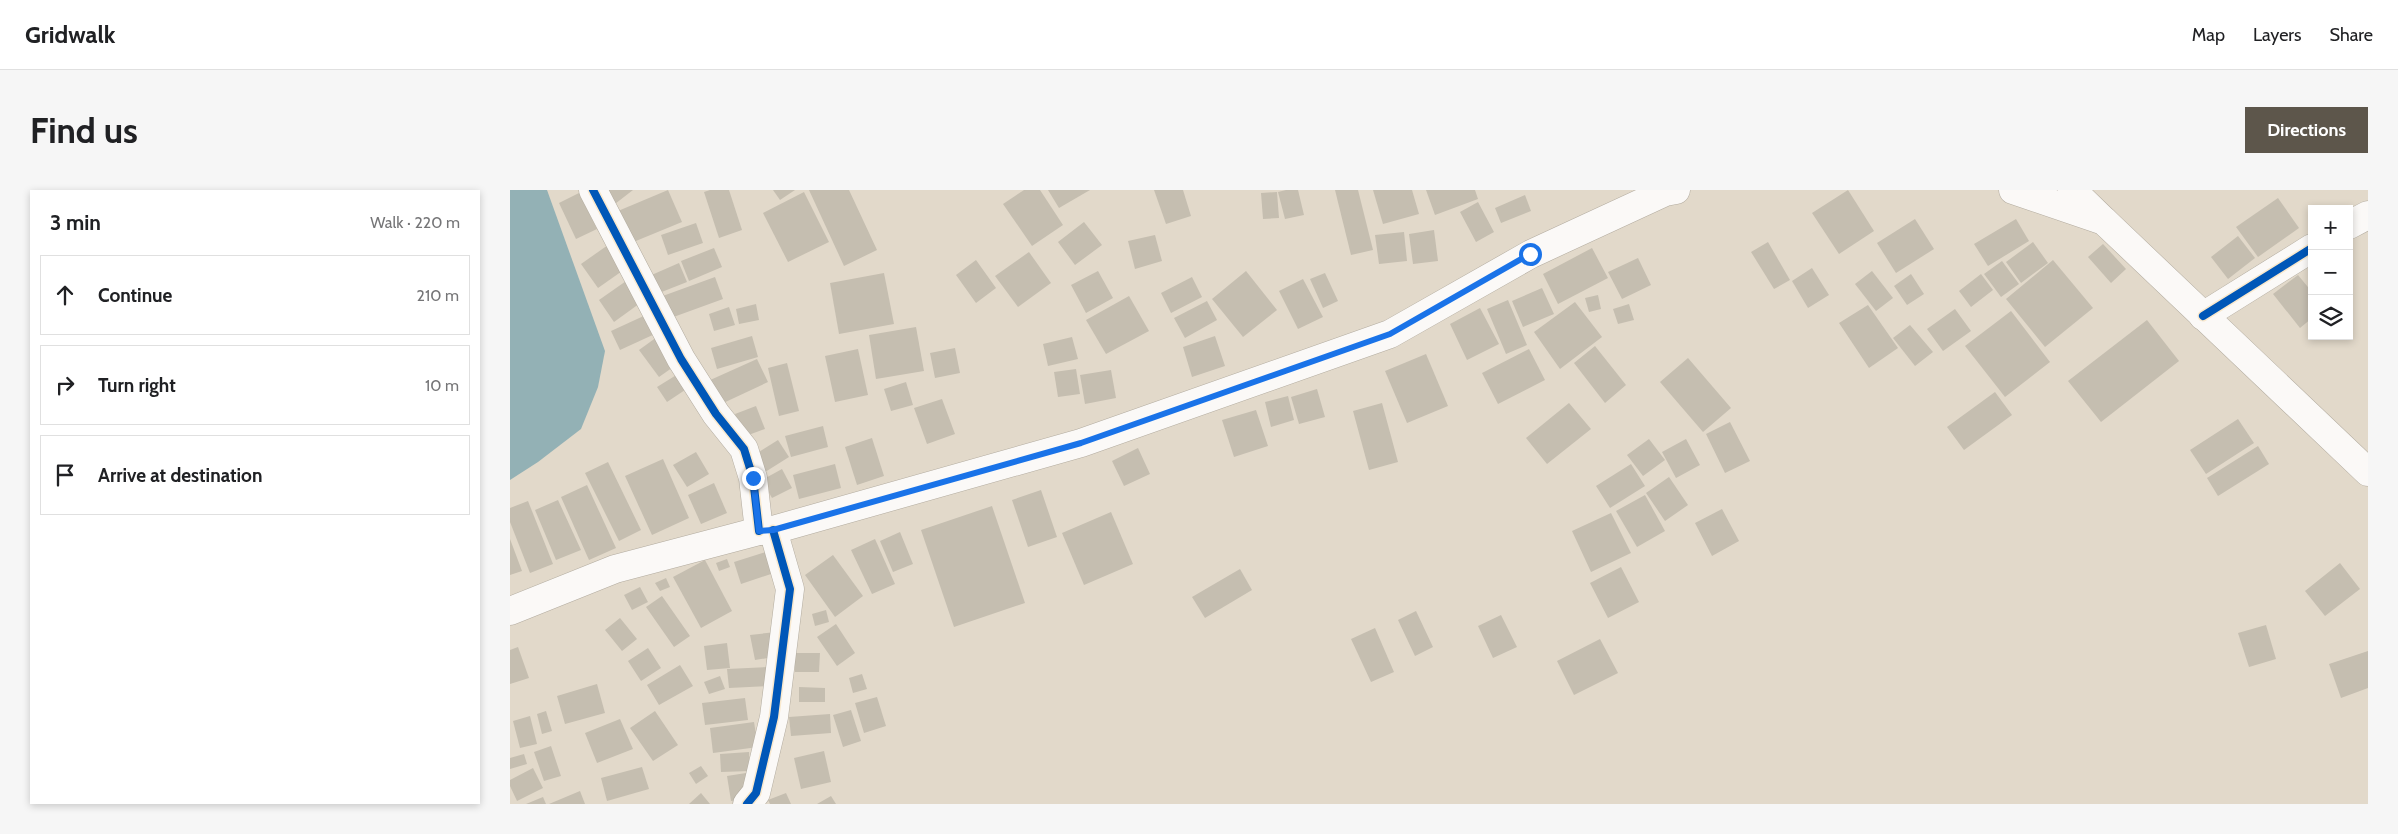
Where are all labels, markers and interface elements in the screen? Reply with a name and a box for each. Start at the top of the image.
text: Gridwalk [25,20,115,49]
text: Map [2192,24,2225,46]
text: Layers [2253,24,2302,46]
text: Share [2330,24,2373,46]
button: Directions [2245,107,2368,153]
text: Find us [30,109,138,152]
map controls [2308,205,2353,340]
button: + [2308,205,2353,250]
text: 3 min [50,210,101,235]
text: Walk · 220 m [370,213,460,232]
route start [1519,243,1542,266]
button: − [2308,250,2353,295]
icon: ahead [51,281,79,309]
text: Continue [98,284,172,307]
text: 210 m [417,286,459,305]
button: layers [2308,295,2353,340]
icon: right [51,371,79,399]
text: Turn right [98,374,176,397]
text: 10 m [425,376,459,395]
icon: arrive [51,461,79,489]
text: Arrive at destination [98,464,262,487]
route end [742,467,765,490]

